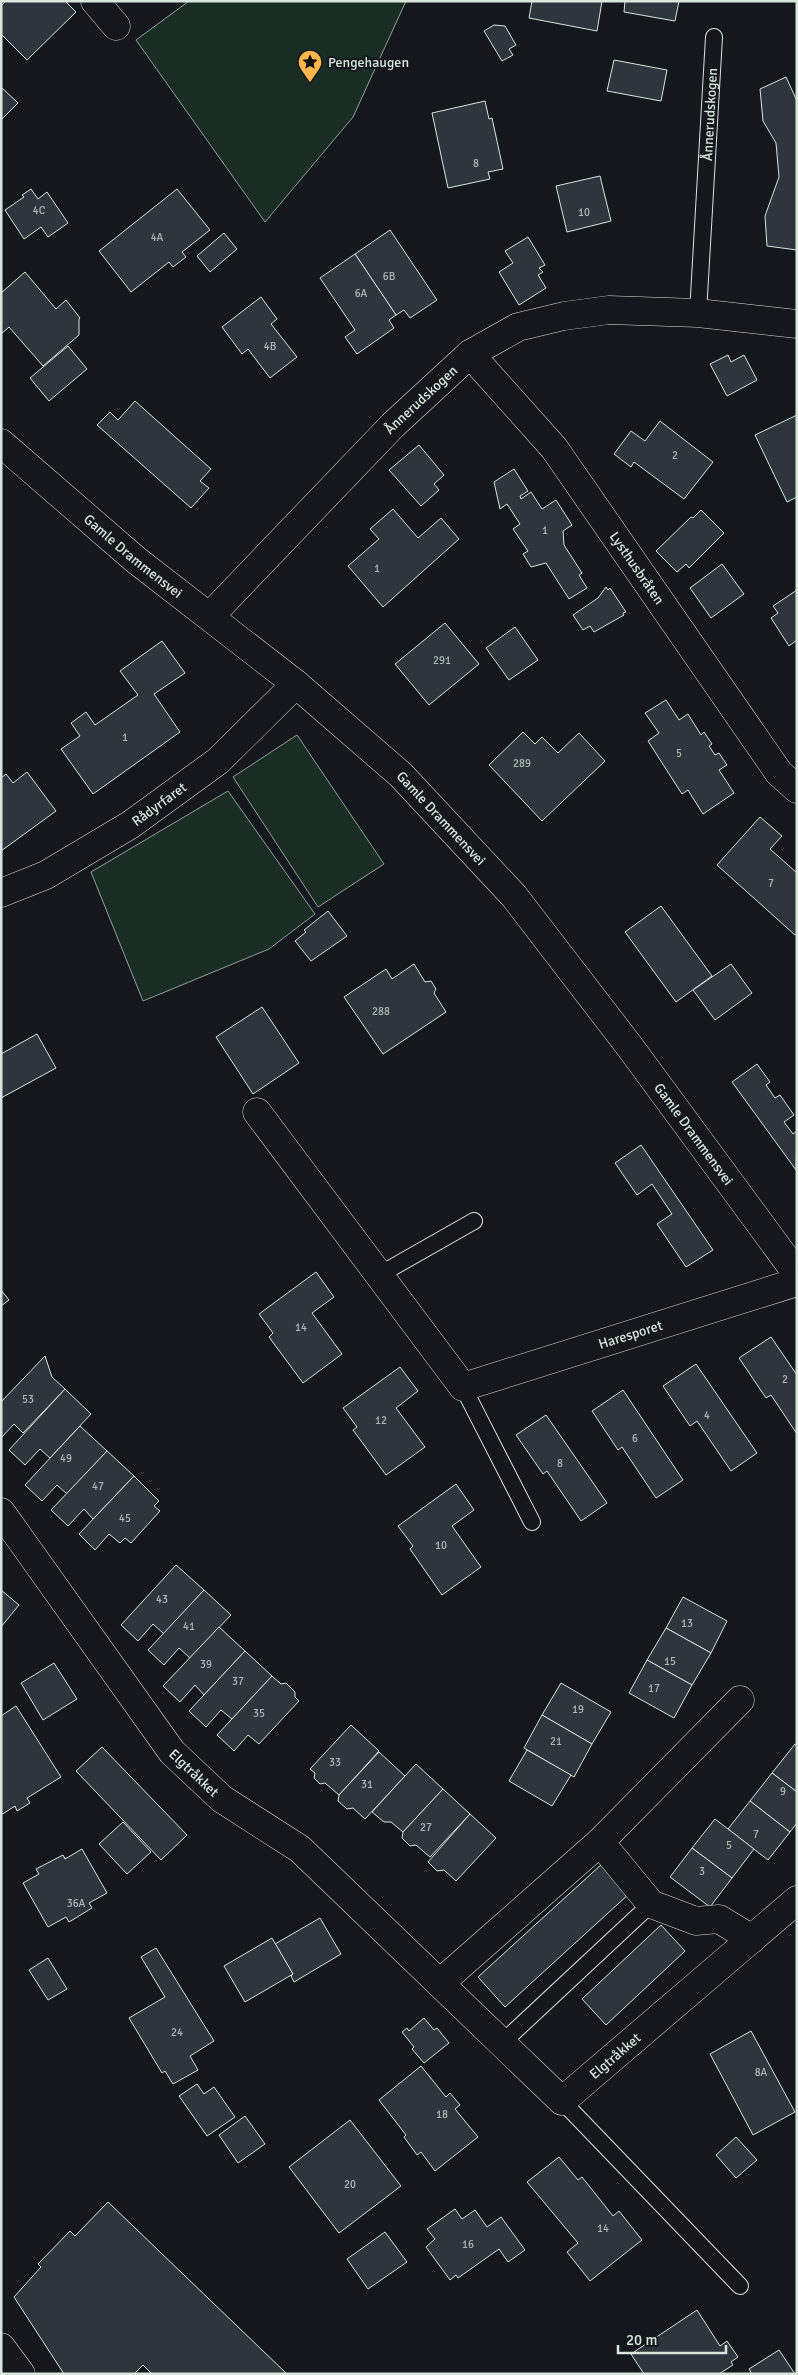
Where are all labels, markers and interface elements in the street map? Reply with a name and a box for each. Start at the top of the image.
place icon: Pengehaugen [297,49,323,83]
place label: Pengehaugen [328,54,409,71]
street label: Ånnerudskogen [698,67,721,161]
house number: 8 [473,157,479,170]
house number: 4C [33,204,46,217]
house number: 10 [578,206,590,219]
house number: 4A [151,231,164,244]
house number: 6B [383,270,396,283]
house number: 6A [355,287,368,300]
house number: 4B [264,340,277,353]
street label: Ånnerudskogen [381,362,461,438]
house number: 2 [672,449,678,462]
street label: Gamle Drammensvei [81,510,186,601]
house number: 1 [542,524,548,537]
street label: Lysthusbråten [606,528,668,608]
house number: 1 [374,562,380,575]
house number: 291 [433,654,451,667]
house number: 1 [122,731,128,744]
house number: 5 [676,747,682,760]
house number: 289 [513,757,531,770]
street label: Gamle Drammensvei [393,767,489,869]
street label: Rådyrfaret [128,778,190,830]
house number: 7 [768,877,774,890]
house number: 288 [372,1005,390,1018]
street label: Gamle Drammensvei [651,1080,737,1188]
street label: Haresporet [596,1316,664,1352]
house number: 14 [295,1321,307,1334]
house number: 2 [782,1373,788,1386]
house number: 53 [22,1393,34,1406]
house number: 4 [704,1409,710,1422]
house number: 12 [375,1414,387,1427]
house number: 6 [632,1432,638,1445]
house number: 49 [60,1452,72,1465]
house number: 8 [557,1457,563,1470]
house number: 47 [92,1480,104,1493]
house number: 45 [119,1512,131,1525]
house number: 10 [435,1539,447,1552]
house number: 43 [156,1593,168,1606]
house number: 13 [681,1617,693,1630]
house number: 41 [183,1620,195,1633]
house number: 15 [664,1655,676,1668]
house number: 39 [200,1658,212,1671]
house number: 37 [232,1675,244,1688]
house number: 17 [648,1682,660,1695]
house number: 19 [572,1703,584,1716]
house number: 35 [253,1707,265,1720]
house number: 21 [550,1735,562,1748]
street label: Elgtråkket [166,1745,223,1800]
house number: 33 [329,1756,341,1769]
house number: 31 [361,1778,373,1791]
house number: 9 [780,1785,786,1798]
house number: 27 [420,1821,432,1834]
house number: 7 [753,1828,759,1841]
house number: 5 [726,1839,732,1852]
house number: 3 [699,1865,705,1878]
house number: 36A [67,1897,86,1910]
house number: 24 [171,2026,183,2039]
street label: Elgtråkket [586,2029,644,2082]
house number: 8A [755,2066,768,2079]
house number: 18 [436,2108,448,2121]
house number: 20 [344,2178,356,2191]
house number: 14 [597,2222,609,2235]
house number: 16 [462,2238,474,2251]
scale bar [618,2322,726,2354]
text: 20 m [626,2331,657,2349]

